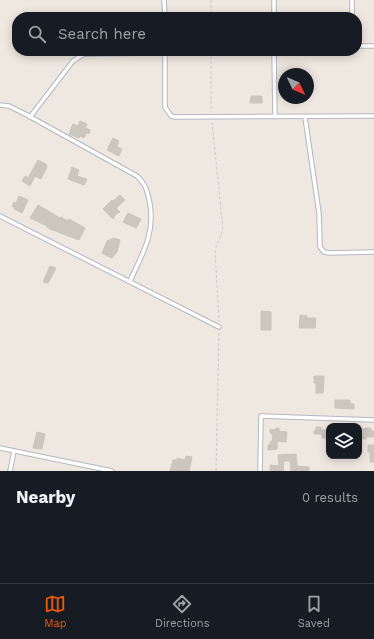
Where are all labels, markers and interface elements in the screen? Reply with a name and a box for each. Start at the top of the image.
search box [12,12,362,56]
icon: search [26,23,48,45]
text: Search here [58,25,146,43]
north arrow [278,68,314,104]
map controls [326,423,362,459]
button: layers [326,423,362,459]
text: Nearby [16,487,75,507]
text: 0 results [302,490,358,505]
tab: Map [44,593,67,630]
tab: Directions [155,593,209,630]
tab: Saved [298,593,330,630]

